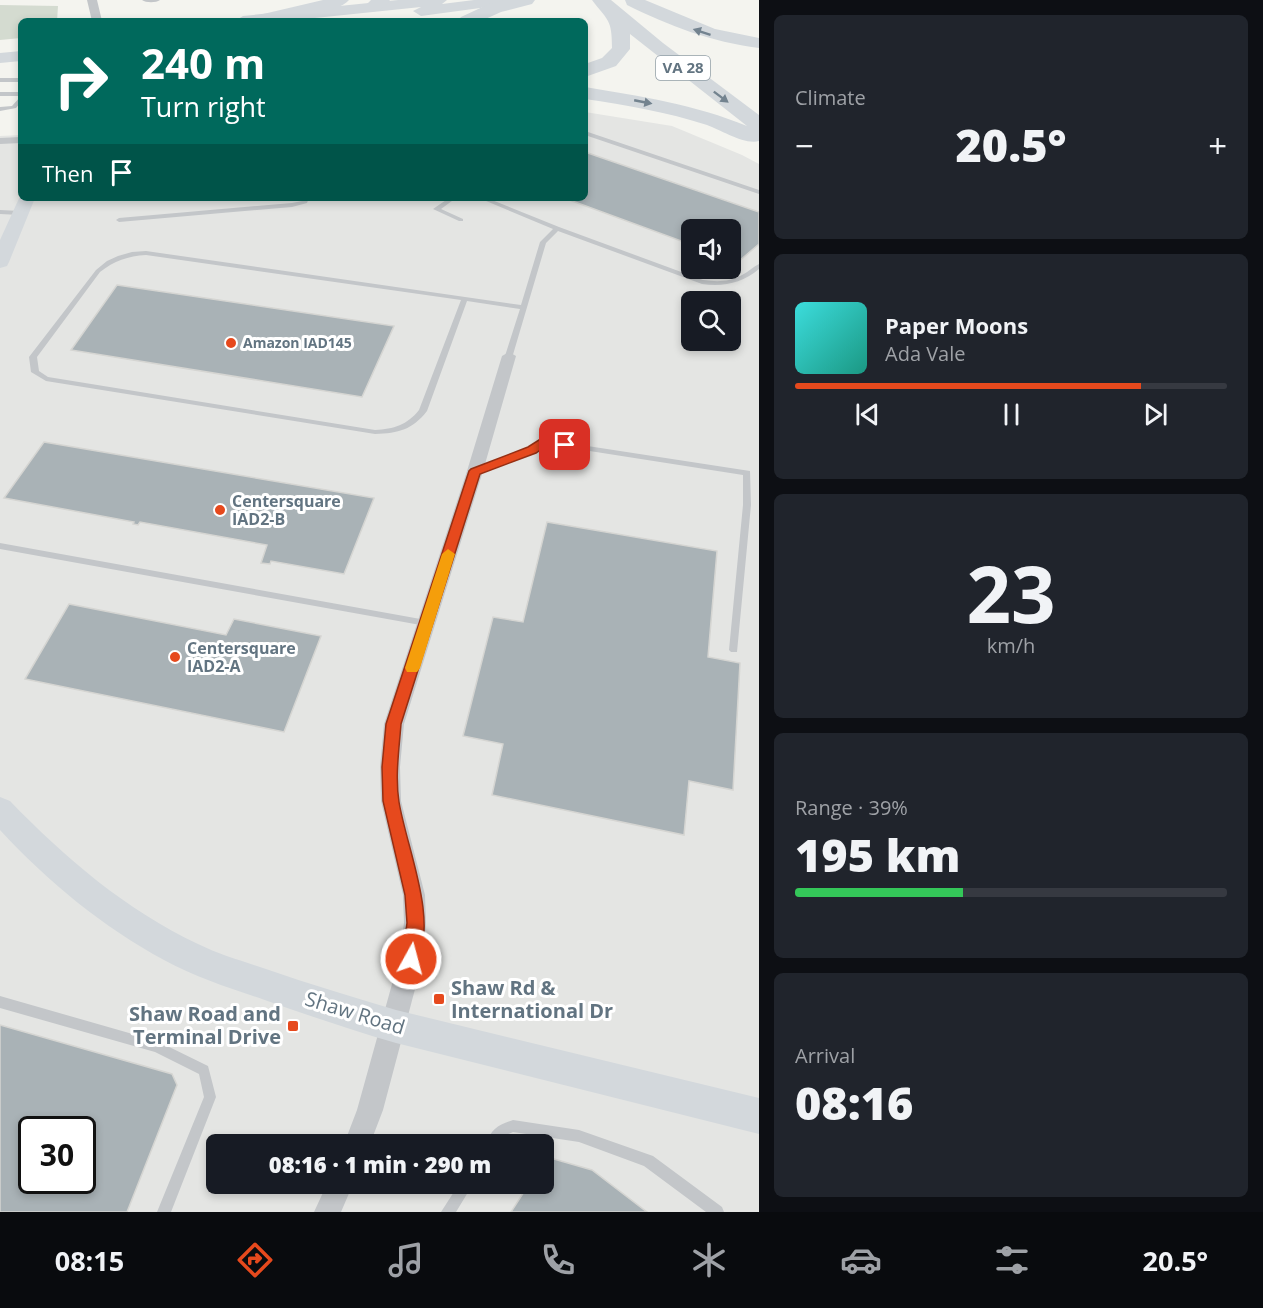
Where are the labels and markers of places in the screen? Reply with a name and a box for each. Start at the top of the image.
place label: Amazon IAD145 [243,333,352,352]
marker: Amazon IAD145 [224,336,238,350]
pin [539,419,590,470]
place label: Centersquare IAD2-B [232,490,341,530]
marker: Centersquare IAD2-B [213,503,227,517]
place label: Centersquare IAD2-A [187,637,296,677]
marker: Centersquare IAD2-A [168,650,182,664]
place label: Shaw Rd & International Dr [451,974,613,1024]
marker: Shaw Rd & International Dr [432,992,446,1006]
place label: Shaw Road and Terminal Drive [129,1000,281,1050]
marker: Shaw Road and Terminal Drive [286,1019,300,1033]

